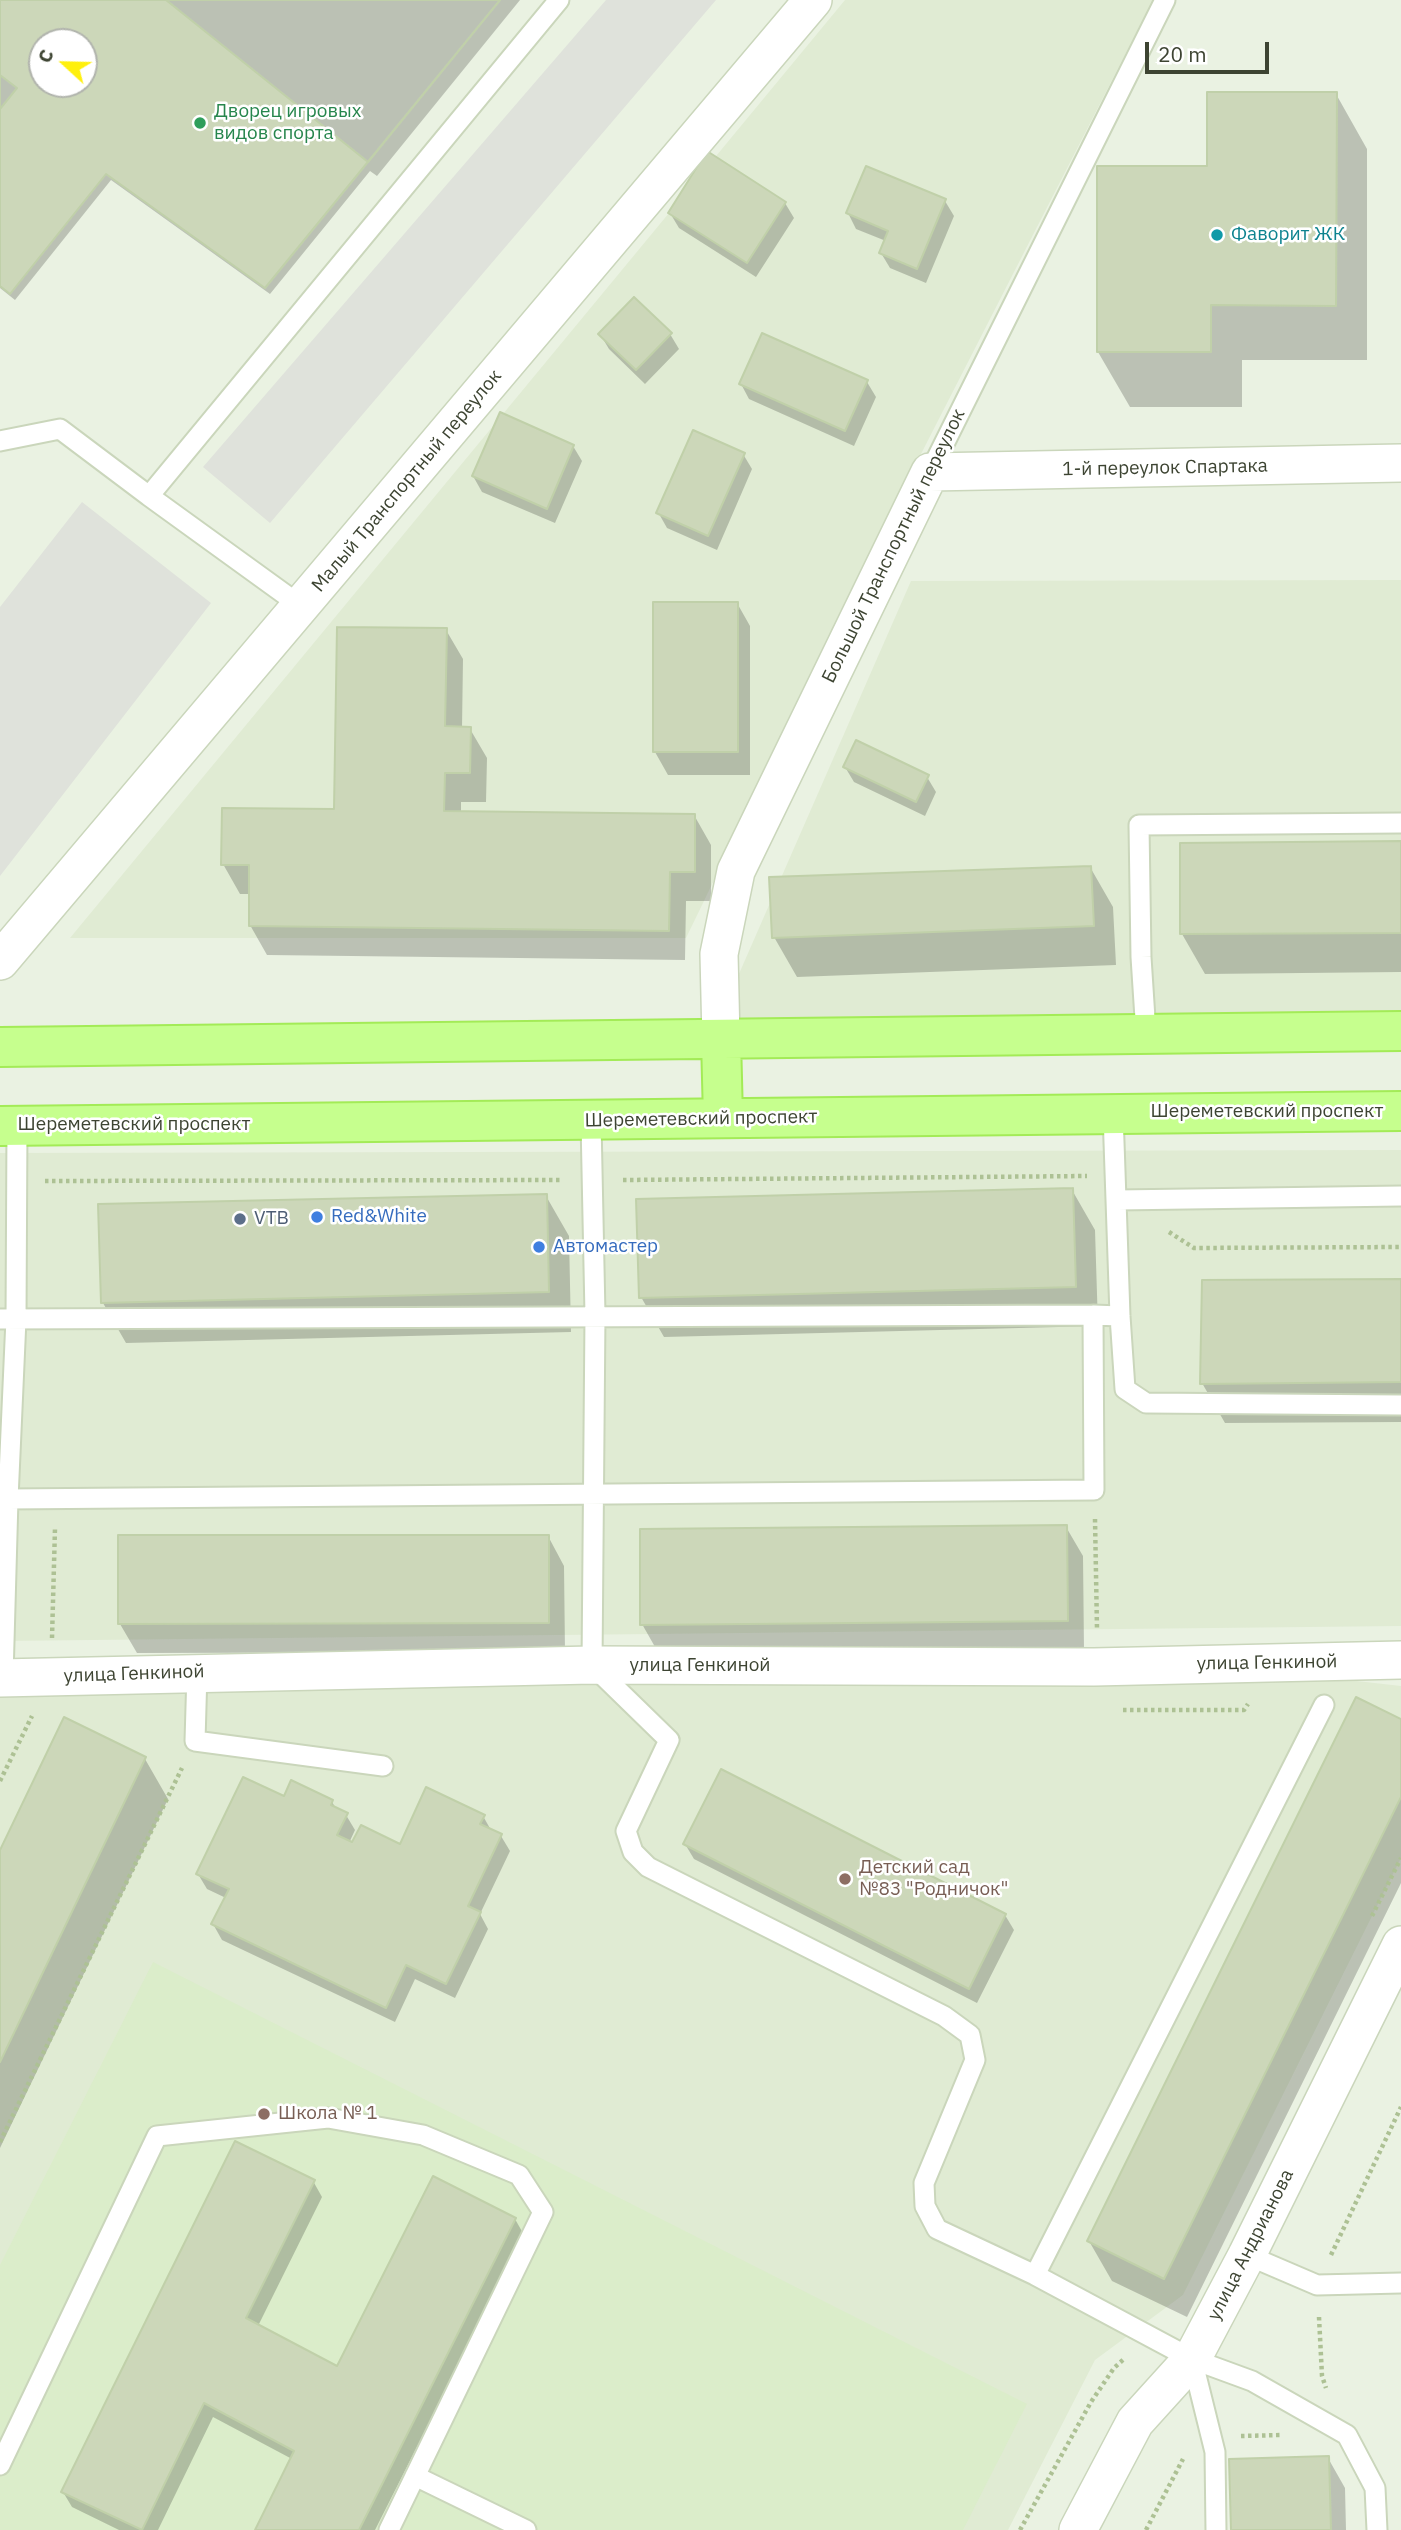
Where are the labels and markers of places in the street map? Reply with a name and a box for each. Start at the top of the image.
place label: Дворец игровых видов спорта [214,101,361,145]
marker: Дворец игровых видов спорта [192,115,208,131]
place label: Фаворит ЖК [1231,224,1345,246]
marker: Фаворит ЖК [1209,227,1225,243]
place label: Red&White [331,1206,427,1228]
place label: VTB [254,1208,289,1230]
marker: Red&White [309,1209,325,1225]
marker: VTB [232,1211,248,1227]
place label: Автомастер [553,1236,658,1258]
marker: Автомастер [531,1239,547,1255]
place label: Детский сад №83 "Родничок" [859,1857,1008,1901]
marker: Детский сад №83 "Родничок" [837,1871,853,1887]
place label: Школа № 1 [278,2103,378,2125]
marker: Школа № 1 [256,2106,272,2122]

